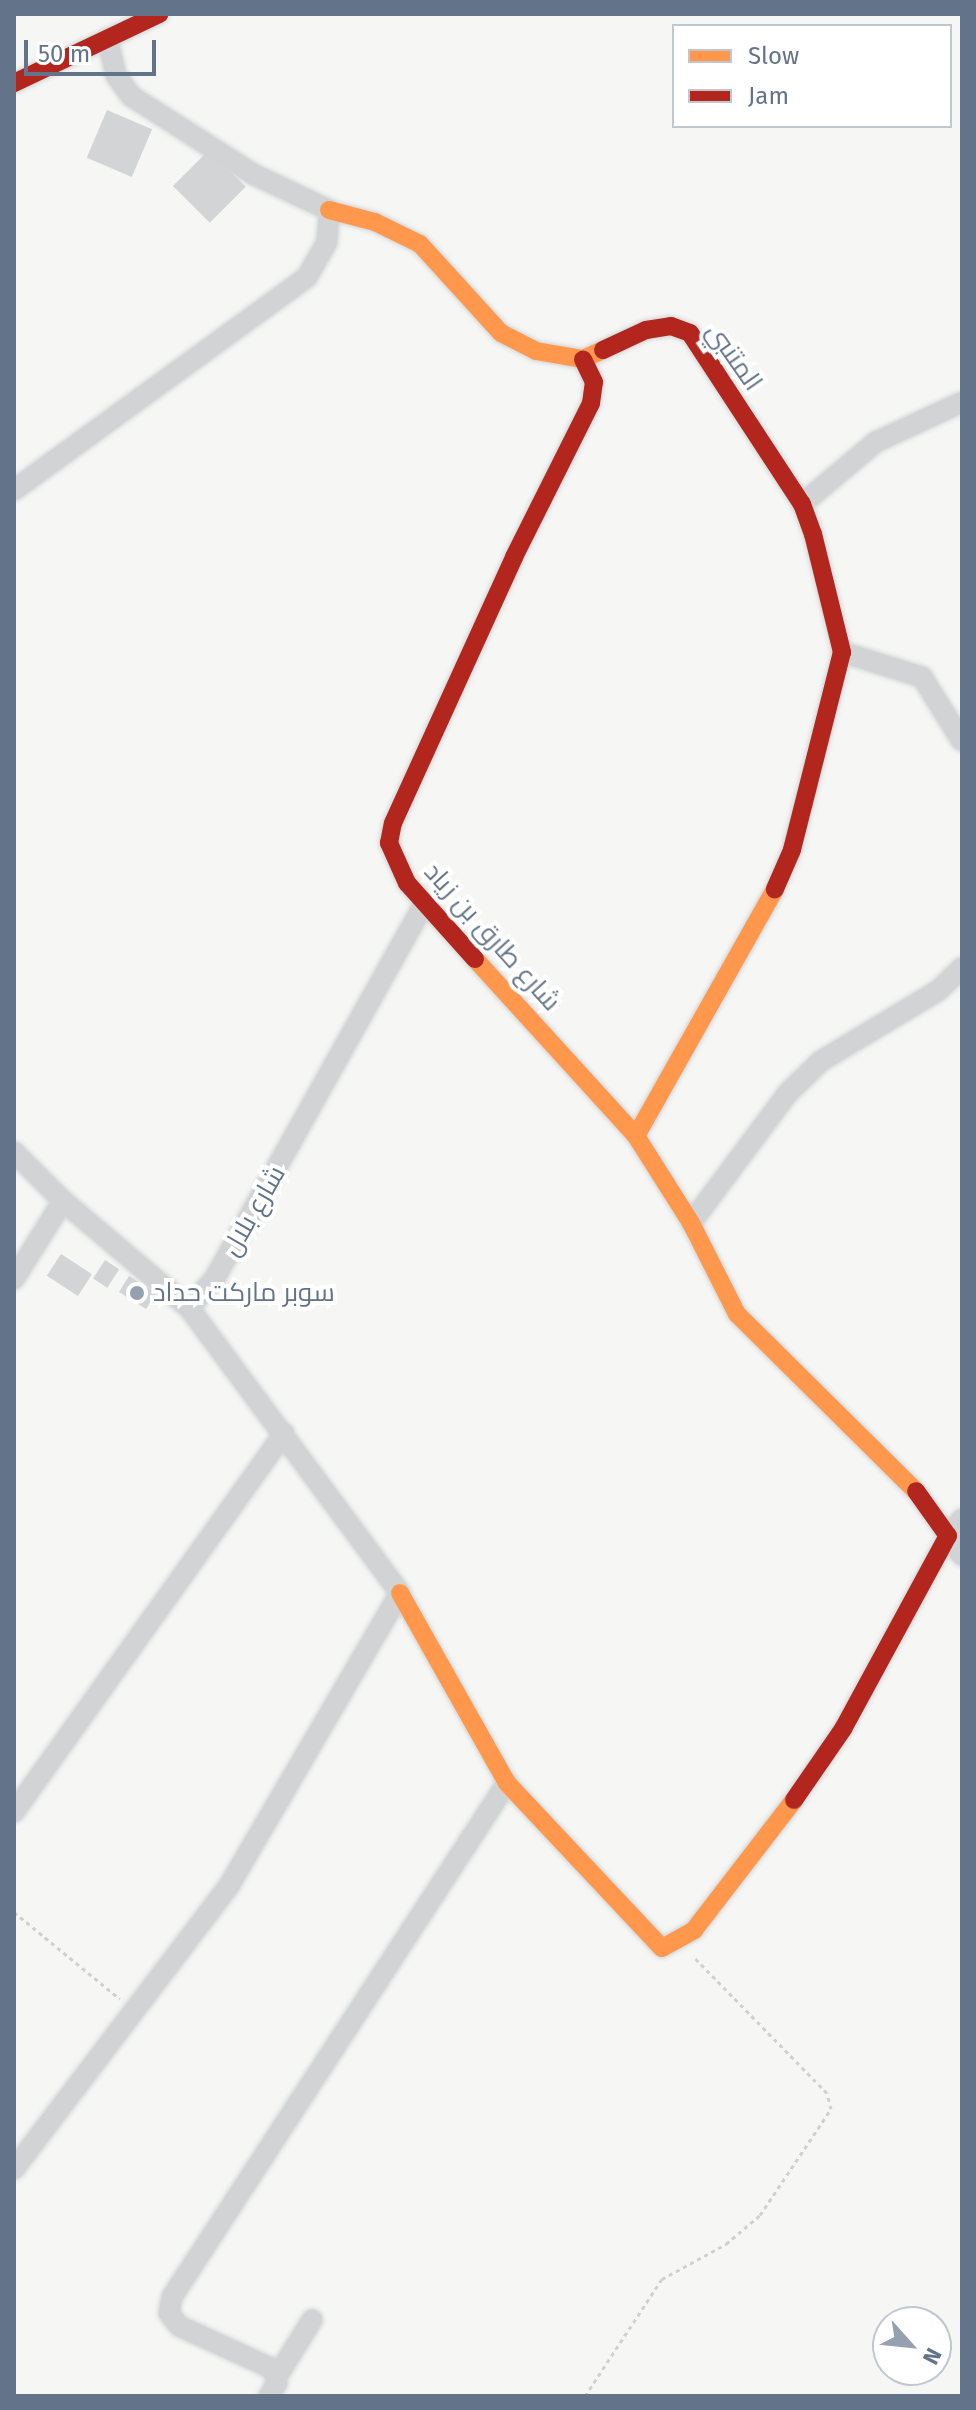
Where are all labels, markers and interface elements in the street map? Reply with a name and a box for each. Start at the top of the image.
scale bar [28,24,160,74]
legend [672,24,952,128]
text: 50 m [38,40,90,68]
text: Slow [748,42,799,70]
text: Jam [748,82,789,110]
street label: المتنبي [699,317,769,397]
street label: شارع طارق بن زياد [417,857,567,1017]
street label: شارع بلال [216,1160,292,1262]
place label: سوبر ماركت حداد [153,1277,335,1309]
marker: سوبر ماركت حداد [128,1284,146,1302]
north arrow [872,2306,952,2386]
text: N [917,2344,947,2369]

